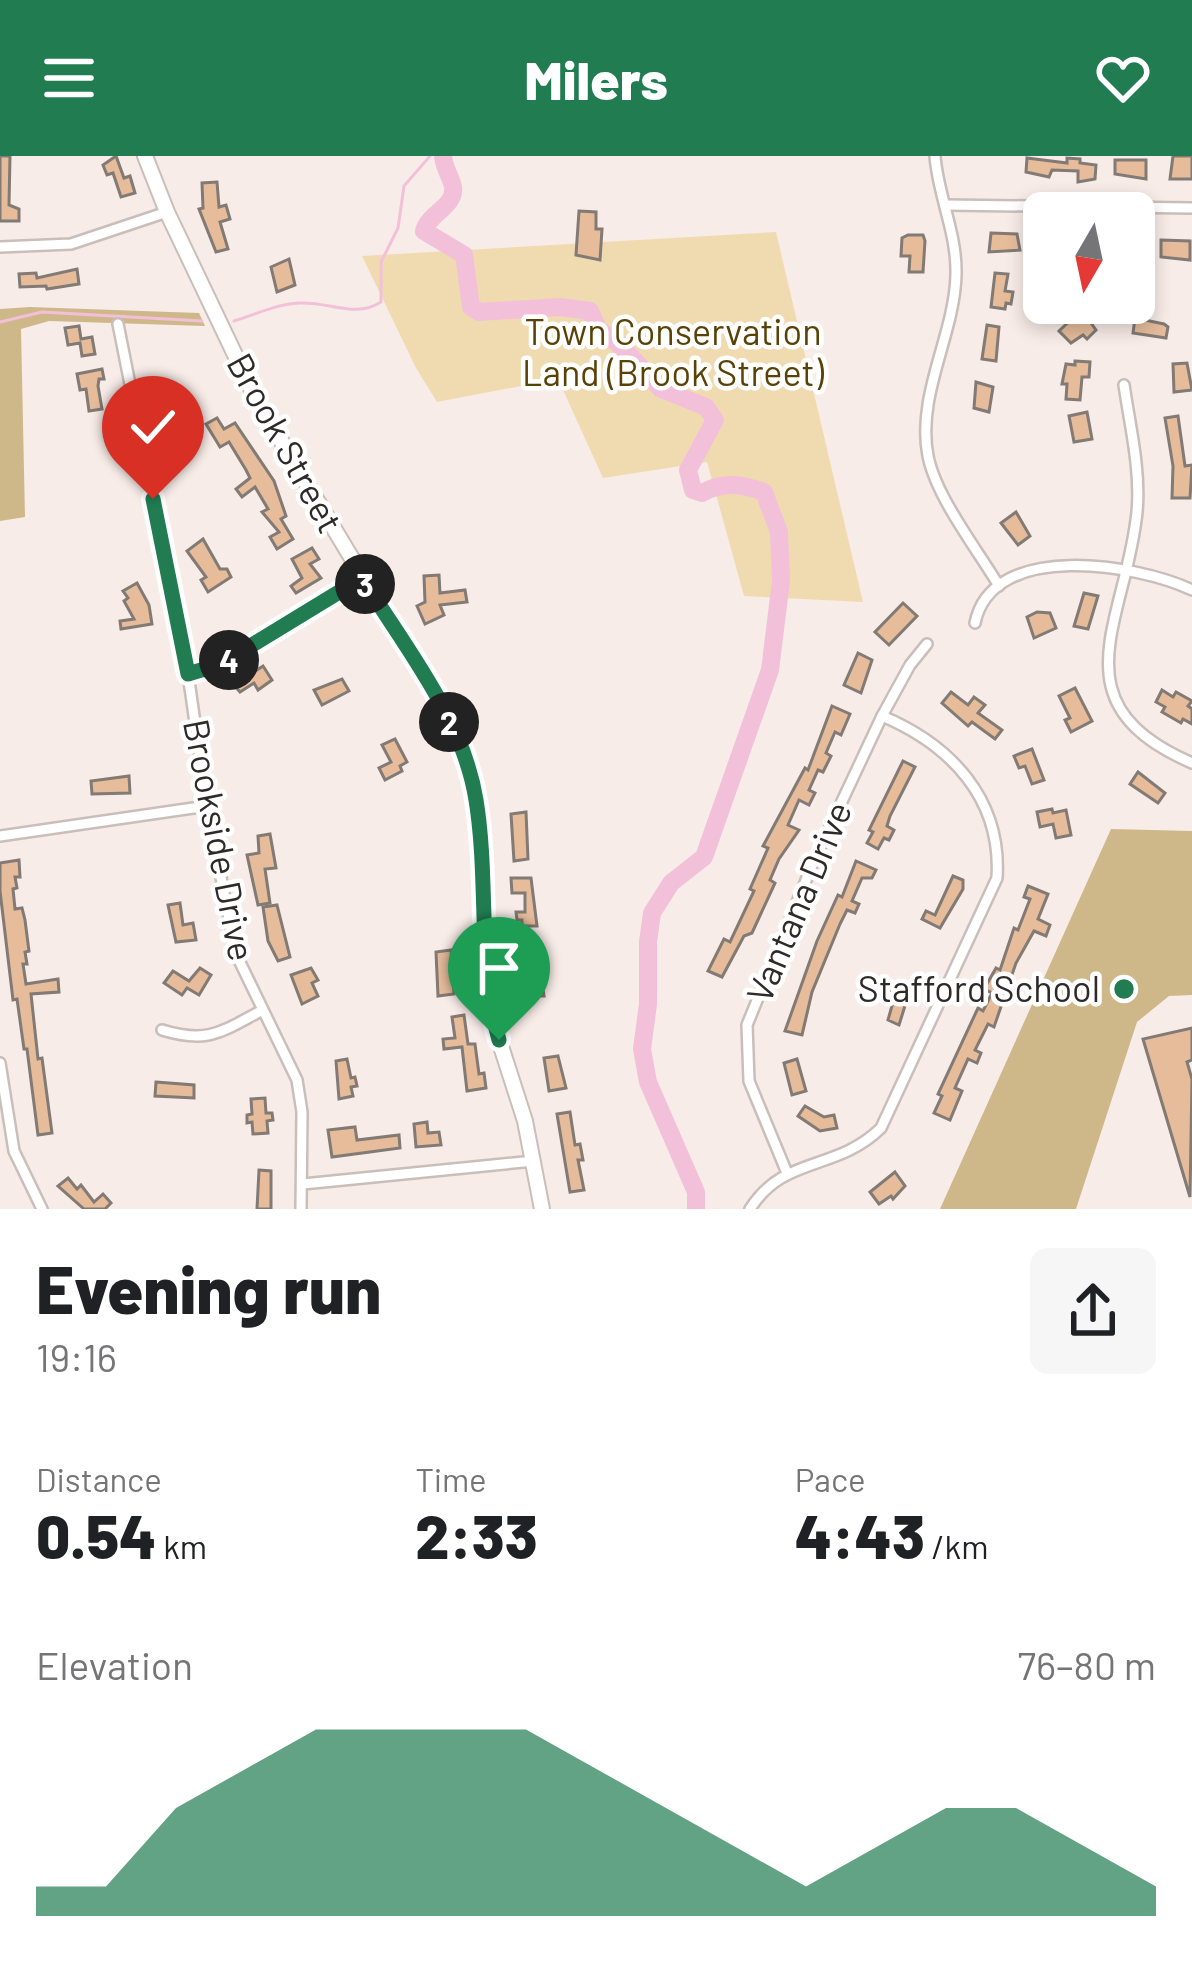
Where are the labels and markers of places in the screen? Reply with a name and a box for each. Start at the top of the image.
pin [102,376,204,499]
pin: 3 [335,554,395,614]
pin: 4 [199,630,259,690]
pin: 2 [419,692,479,752]
pin [448,917,550,1040]
place label: Stafford School [858,966,1100,1009]
marker: Stafford School [1111,976,1137,1002]

